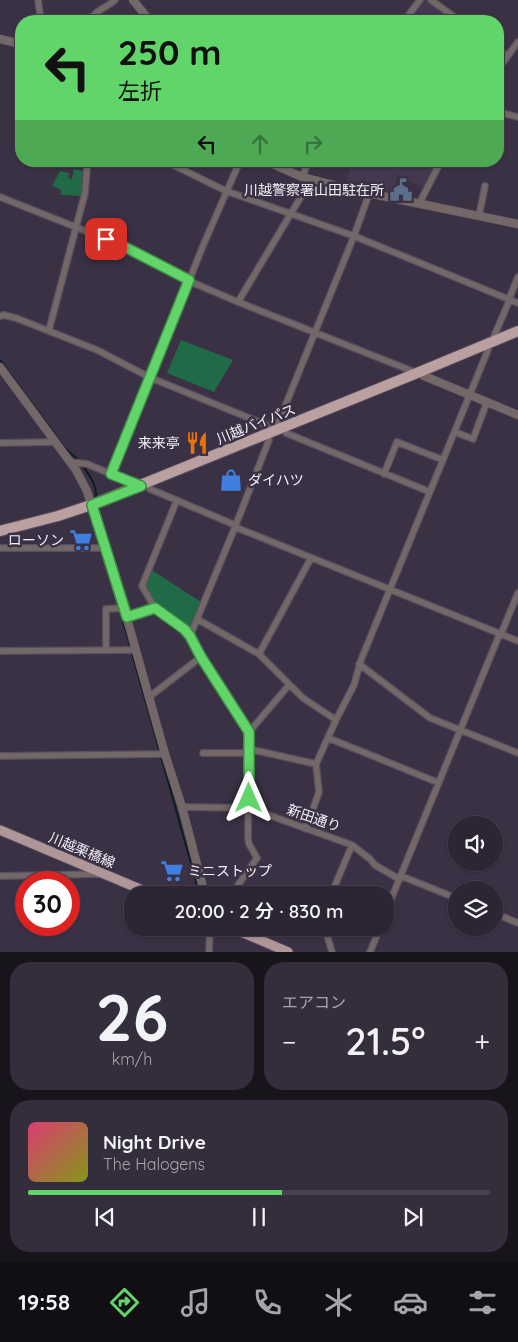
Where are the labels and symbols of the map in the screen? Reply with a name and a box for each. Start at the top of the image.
public building icon: 川越警察署山田駐在所 [388,177,414,203]
place label: 川越警察署山田駐在所 [244,181,384,199]
pin [85,218,127,260]
street label: 川越バイパス [214,400,298,448]
restaurant icon: 来来亭 [184,430,210,456]
place label: 来来亭 [138,434,180,452]
shop icon: ダイハツ [218,467,244,493]
place label: ダイハツ [248,471,304,489]
supermarket icon: ローソン [68,527,94,553]
place label: ローソン [8,531,64,549]
position arrow [222,771,274,823]
street label: 新田通り [285,800,343,836]
street label: 川越栗橋線 [46,828,118,872]
supermarket icon: ミニストップ [159,858,185,884]
place label: ミニストップ [188,862,272,880]
speed limit sign: 30 [15,871,80,936]

